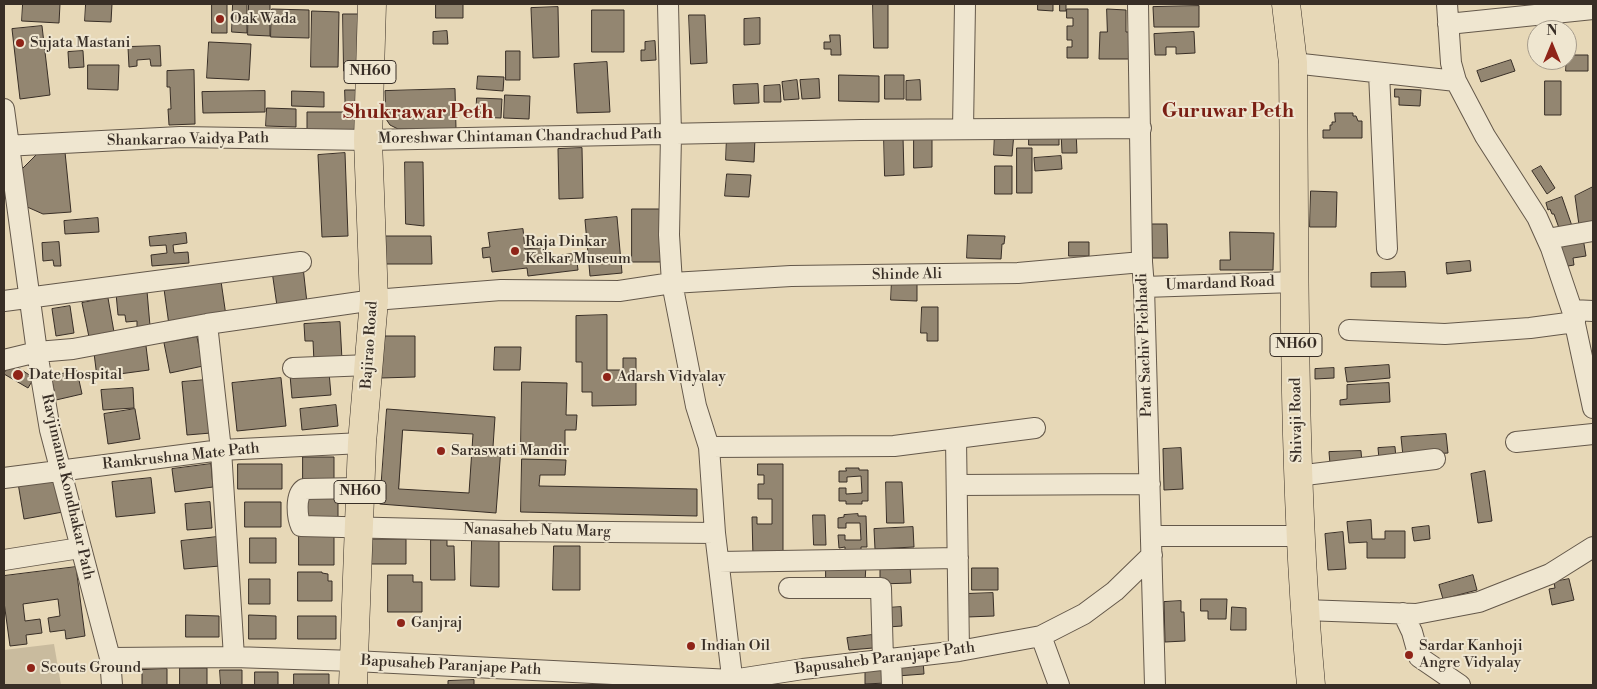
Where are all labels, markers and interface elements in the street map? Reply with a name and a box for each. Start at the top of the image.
place label: Oak Wada [230,10,297,28]
marker: Oak Wada [214,13,226,25]
north arrow [1527,20,1577,70]
text: N [1546,22,1558,40]
place label: Sujata Mastani [30,34,130,52]
marker: Sujata Mastani [14,37,26,49]
road number: NH60 [344,61,396,84]
district label: Guruwar Peth [1162,100,1294,124]
district label: Shukrawar Peth [343,101,493,125]
street label: Moreshwar Chintaman Chandrachud Path [378,126,662,148]
street label: Shankarrao Vaidya Path [107,130,269,150]
place label: Raja Dinkar Kelkar Museum [525,233,631,268]
marker: Raja Dinkar Kelkar Museum [509,245,521,257]
street label: Shinde Ali [872,265,942,285]
street label: Pant Sachiv Pichhadi [1133,273,1157,417]
street label: Umardand Road [1165,273,1275,295]
street label: Bajirao Road [358,300,382,390]
road number: NH60 [1270,334,1322,356]
place label: Date Hospital [29,366,122,384]
marker: Date Hospital [11,368,25,382]
place label: Adarsh Vidyalay [617,368,726,386]
marker: Adarsh Vidyalay [601,371,613,383]
street label: Shivaji Road [1287,377,1307,463]
street label: Ravjimama Kondhakar Path [37,392,97,582]
street label: Ramkrushna Mate Path [101,440,261,474]
place label: Saraswati Mandir [451,442,569,460]
marker: Saraswati Mandir [435,445,447,457]
road number: NH60 [334,481,386,504]
street label: Nanasaheb Natu Marg [463,521,611,541]
place label: Ganjraj [411,614,462,632]
marker: Ganjraj [395,617,407,629]
place label: Indian Oil [701,637,770,655]
place label: Sardar Kanhoji Angre Vidyalay [1419,637,1523,672]
street label: Bapusaheb Paranjape Path [794,639,976,679]
marker: Indian Oil [685,640,697,652]
marker: Sardar Kanhoji Angre Vidyalay [1403,649,1415,661]
street label: Bapusaheb Paranjape Path [360,652,542,680]
place label: Scouts Ground [41,659,141,677]
marker: Scouts Ground [25,662,37,674]

